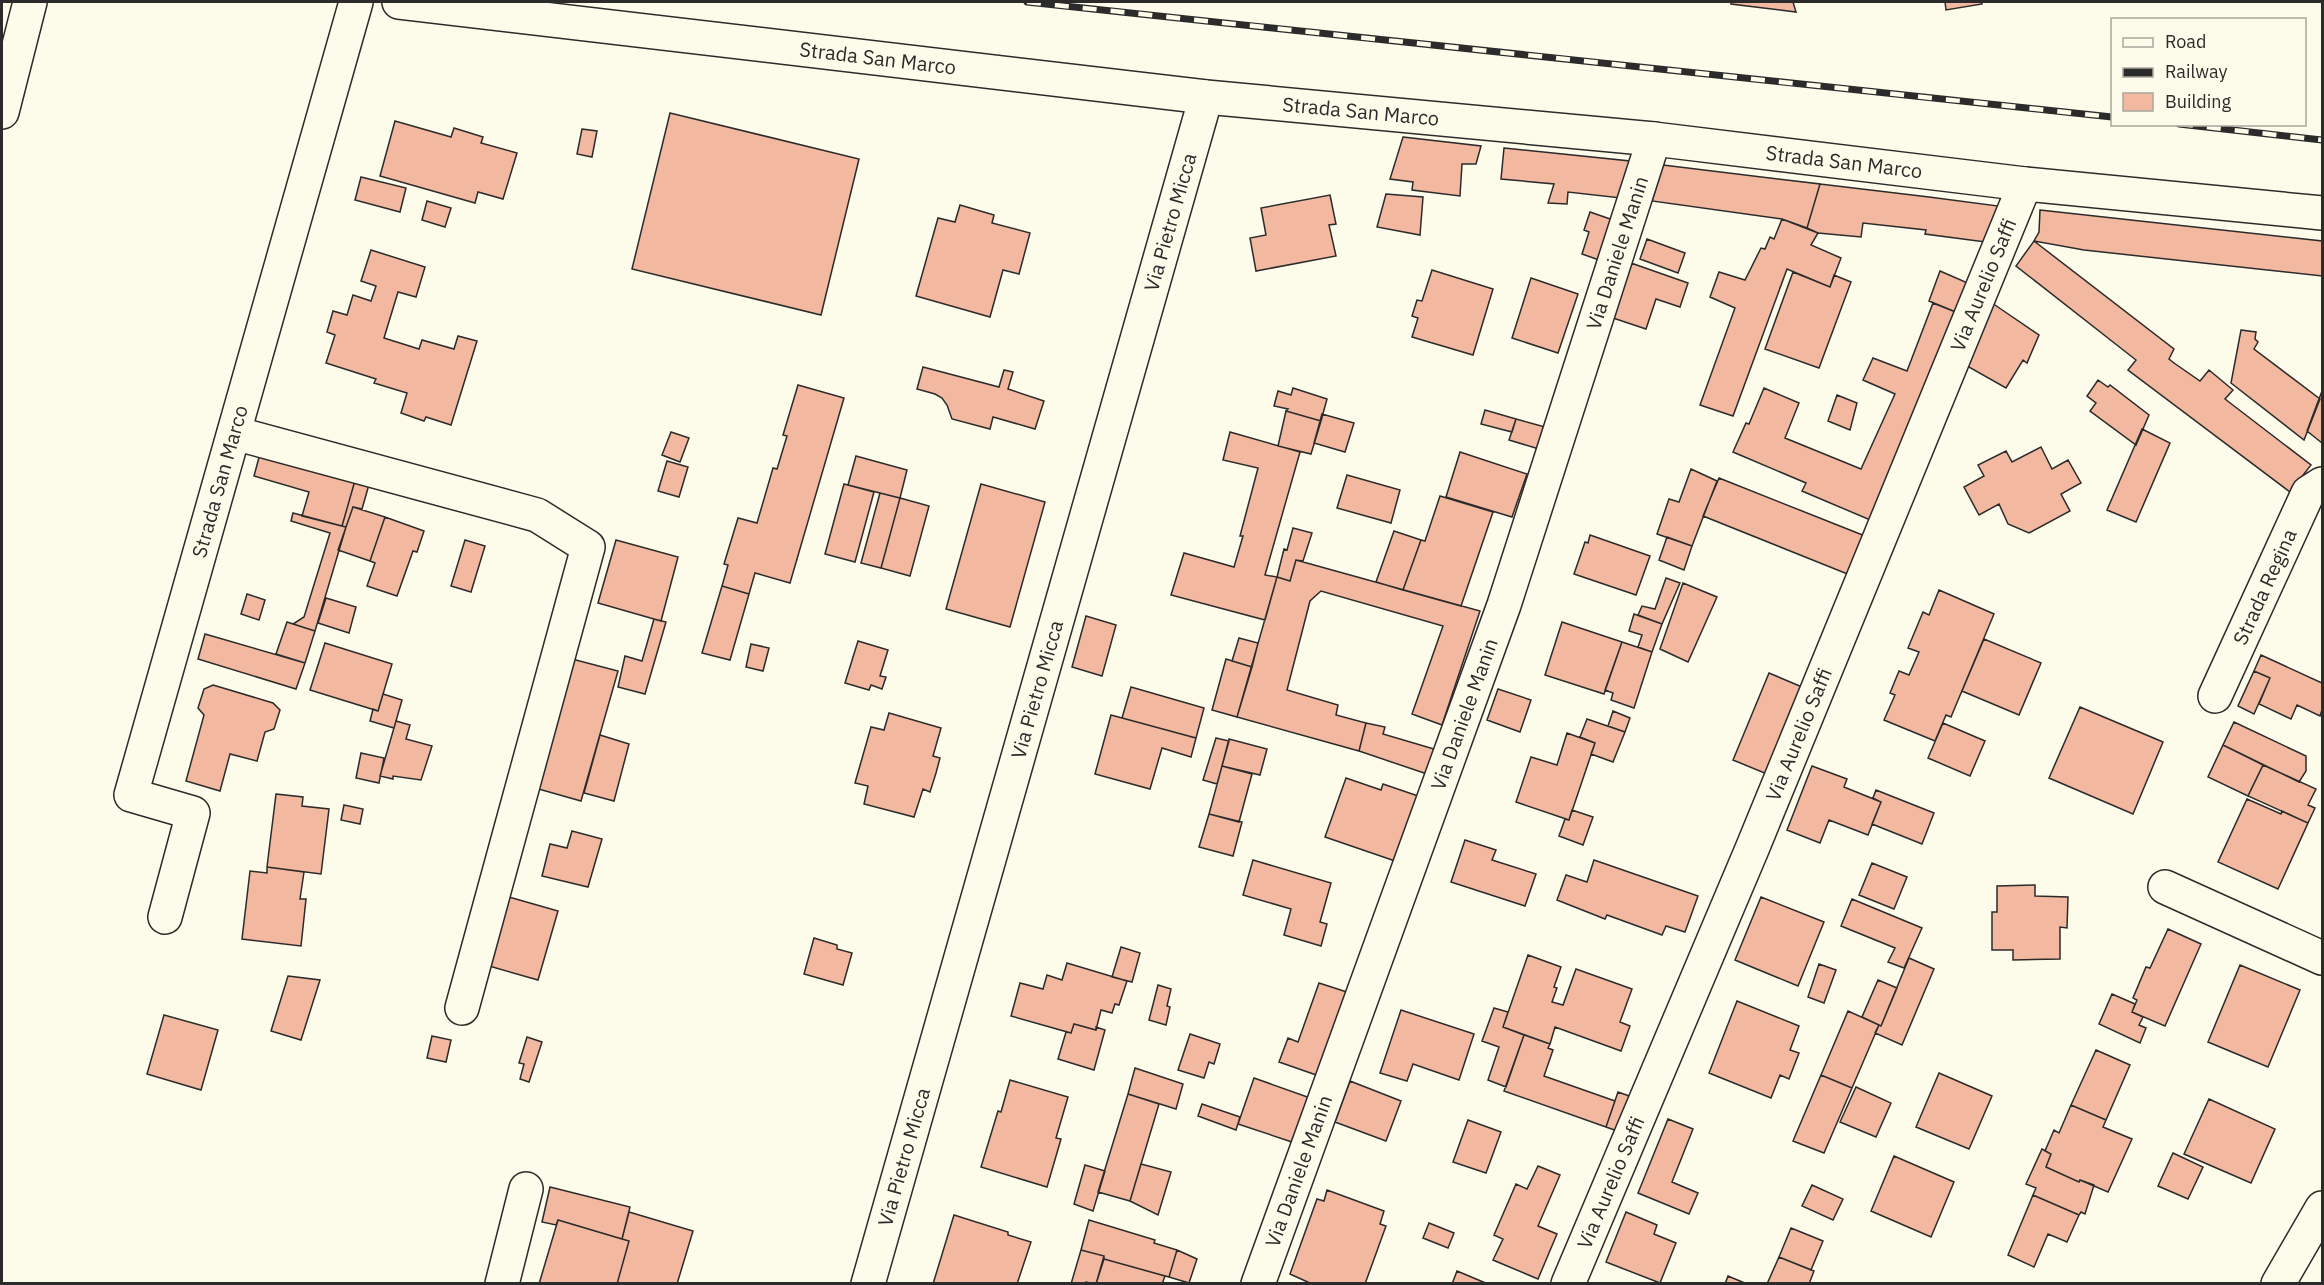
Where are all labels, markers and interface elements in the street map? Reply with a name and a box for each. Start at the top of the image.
legend [2111,18,2306,126]
text: Road [2165,30,2206,53]
street label: Strada San Marco [798,35,957,80]
text: Railway [2165,60,2227,83]
street label: Strada San Marco [1281,90,1440,132]
text: Building [2165,90,2232,113]
street label: Strada San Marco [1764,139,1924,184]
street label: Via Pietro Micca [1137,149,1203,294]
street label: Via Daniele Manin [1579,173,1654,333]
street label: Via Aurelio Saffi [1944,214,2022,355]
street label: Strada San Marco [185,402,254,561]
street label: Strada Regina [2226,524,2303,649]
street label: Via Pietro Micca [1004,617,1069,762]
street label: Via Daniele Manin [1424,634,1504,794]
street label: Via Aurelio Saffi [1759,664,1838,805]
street label: Via Pietro Micca [871,1084,936,1229]
street label: Via Daniele Manin [1258,1091,1338,1251]
street label: Via Aurelio Saffi [1570,1112,1650,1253]

